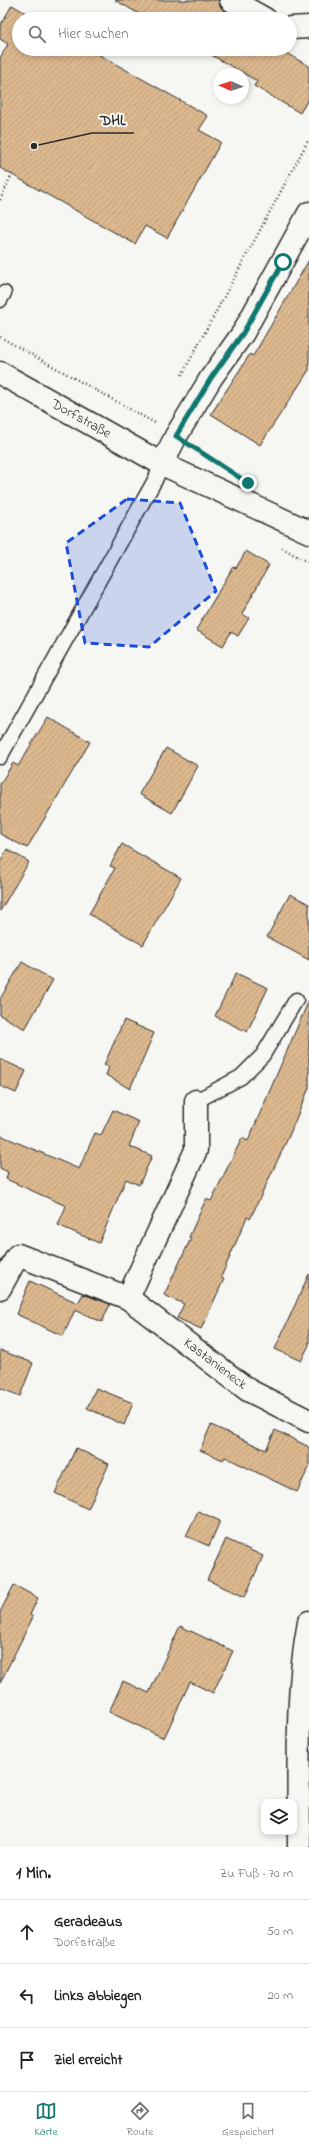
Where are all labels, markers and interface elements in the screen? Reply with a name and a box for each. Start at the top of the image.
search box [12,12,297,56]
icon: search [26,23,48,45]
text: Hier suchen [58,23,129,45]
north arrow [213,68,249,104]
callout: DHL [92,106,134,133]
text: DHL [99,110,126,132]
route start [274,253,292,271]
street label: Dorfstraße [46,393,115,444]
route end [239,474,257,492]
street label: Kastanieneck [179,1333,252,1395]
map controls [261,1799,297,1835]
button: layers [261,1799,297,1835]
text: 1 Min. [16,1861,51,1886]
text: Zu Fuß · 70 m [220,1864,293,1883]
text: Geradeaus [54,1911,122,1933]
icon: ahead [16,1921,38,1943]
text: 50 m [267,1922,293,1941]
text: Dorfstraße [54,1933,115,1952]
icon: left [16,1985,38,2007]
text: Links abbiegen [54,1985,141,2007]
text: 20 m [268,1986,293,2005]
icon: arrive [16,2049,38,2071]
text: Ziel erreicht [54,2049,122,2071]
tab: Karte [34,2100,58,2140]
tab: Route [127,2100,153,2140]
tab: Gespeichert [222,2100,275,2140]

